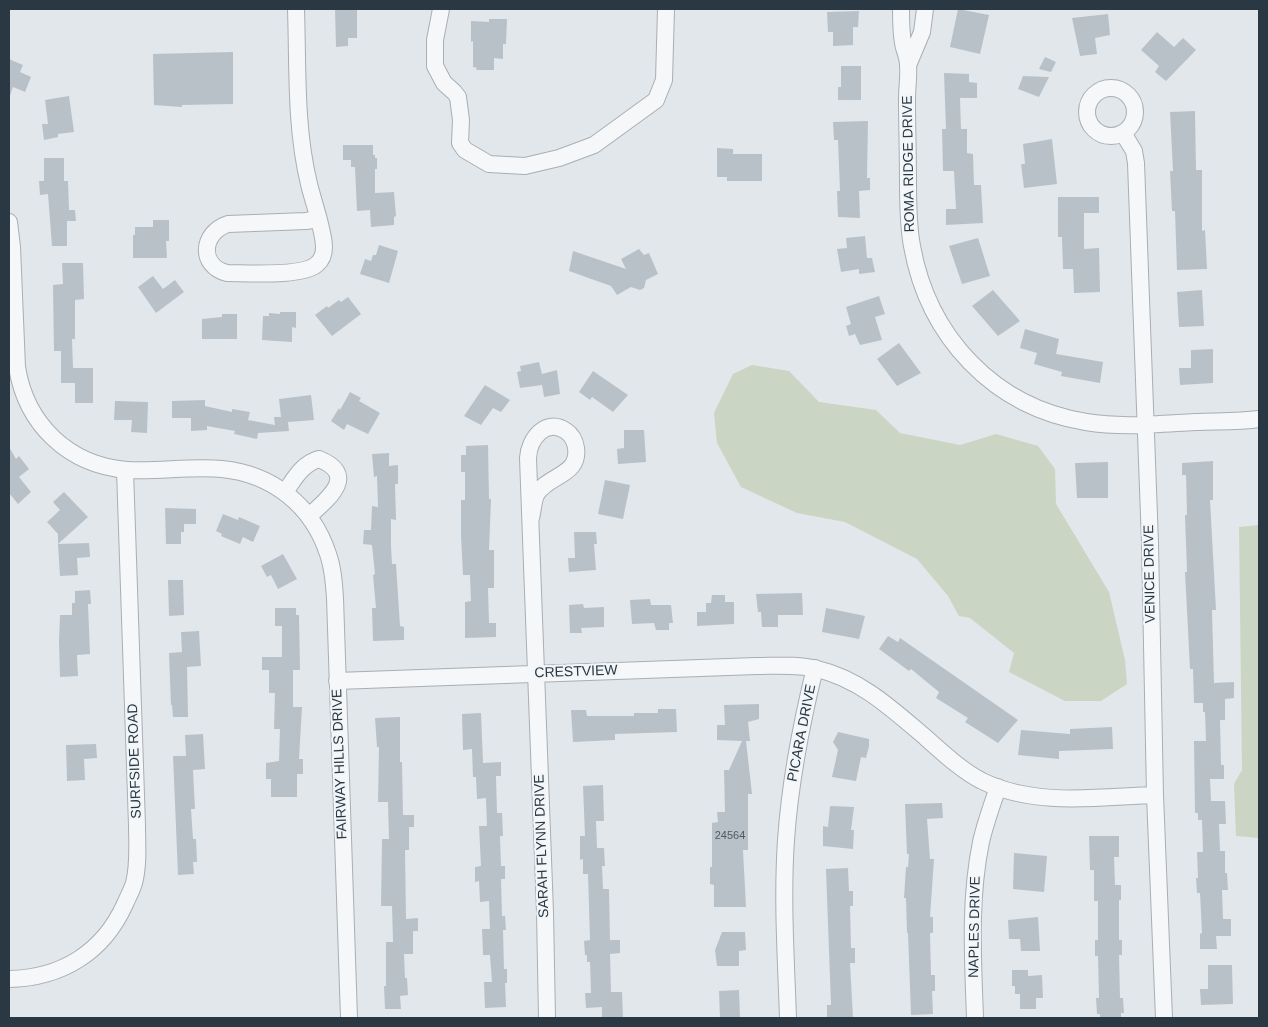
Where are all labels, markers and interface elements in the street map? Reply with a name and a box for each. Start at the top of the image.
street label: ROMA RIDGE DRIVE [899,95,919,233]
street label: VENICE DRIVE [1141,524,1159,624]
street label: CRESTVIEW [534,662,618,682]
street label: PICARA DRIVE [784,683,820,783]
street label: FAIRWAY HILLS DRIVE [329,688,351,840]
street label: SURFSIDE ROAD [125,703,145,819]
street label: SARAH FLYNN DRIVE [531,774,553,918]
house number: 24564 [715,829,745,843]
street label: NAPLES DRIVE [966,876,984,978]

